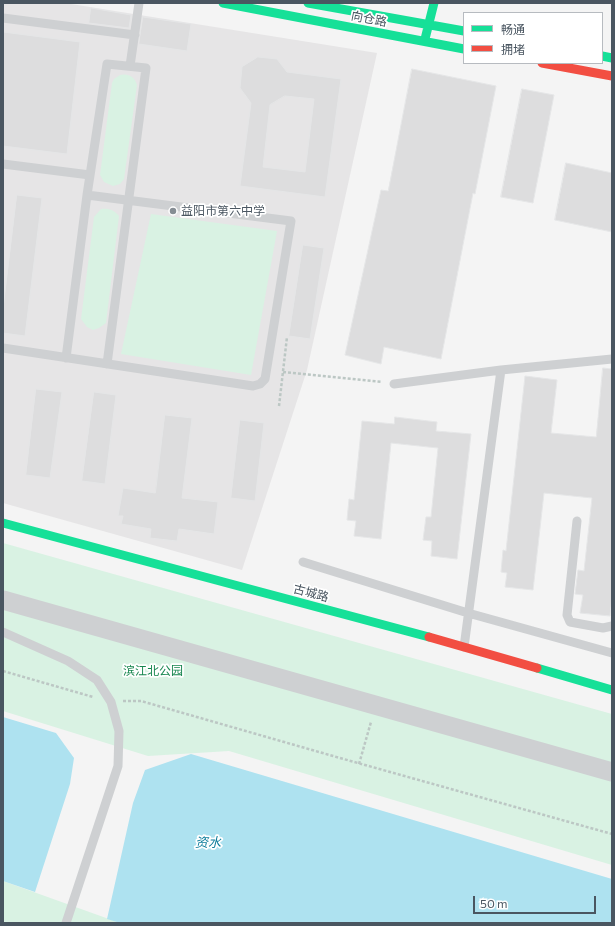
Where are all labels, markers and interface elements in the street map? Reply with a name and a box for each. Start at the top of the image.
street label: 向仓路 [350,8,388,30]
legend [463,12,603,64]
text: 畅通 [501,22,525,36]
text: 拥堵 [501,42,525,56]
place label: 益阳市第六中学 [181,204,265,218]
marker: 益阳市第六中学 [168,206,178,216]
street label: 古城路 [292,581,330,605]
park label: 滨江北公园 [123,664,183,678]
water label: 资水 [195,835,221,851]
scale bar [475,888,598,914]
text: 50 m [480,896,508,910]

